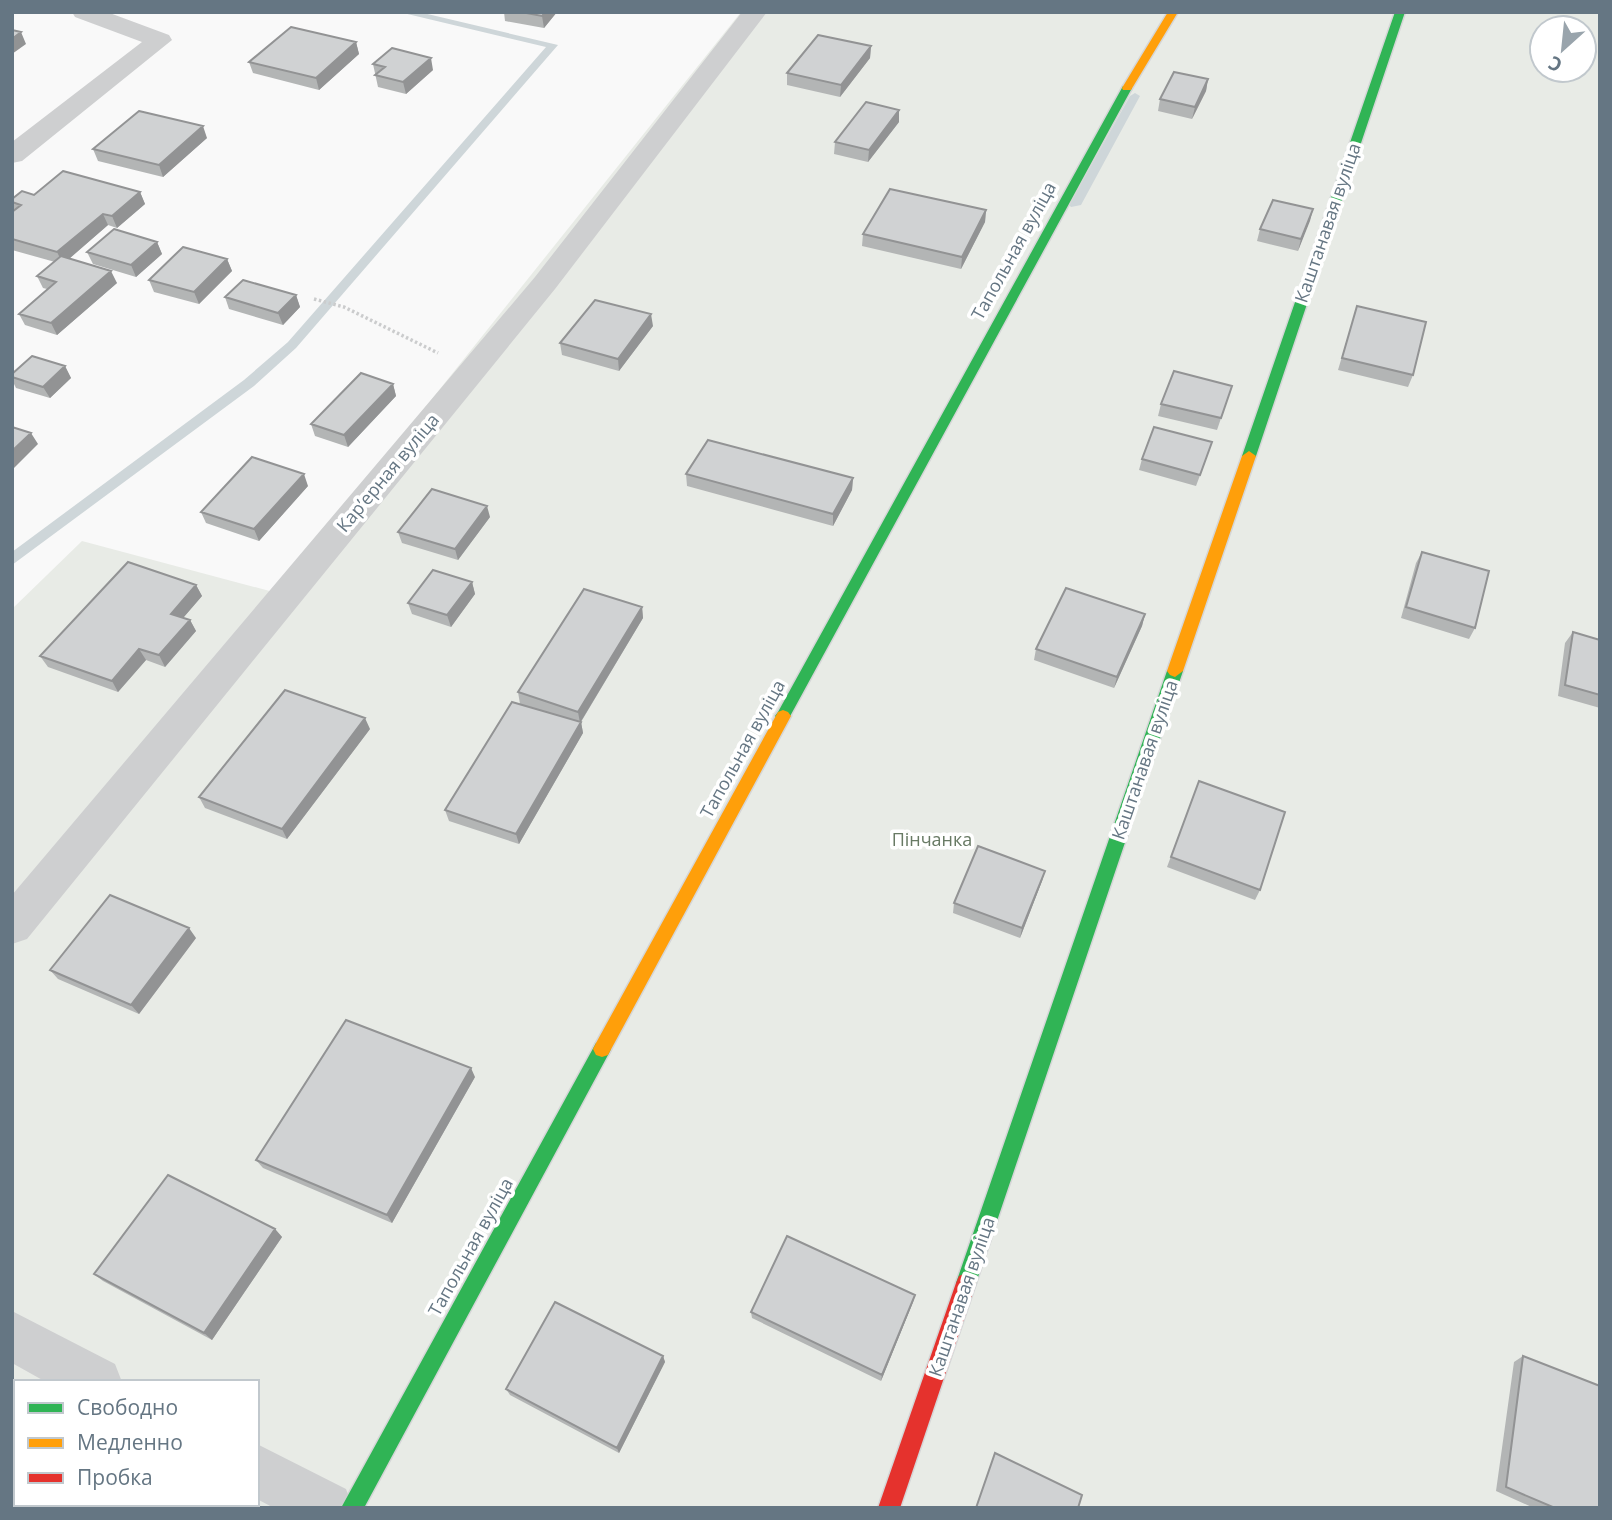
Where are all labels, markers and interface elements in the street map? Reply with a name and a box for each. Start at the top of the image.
north arrow [1528,14,1598,84]
text: С [1544,50,1567,78]
street label: Каштанавая вуліца [1288,140,1366,306]
street label: Тапольная вуліца [965,177,1061,324]
street label: Карʼерная вуліца [331,408,444,537]
street label: Тапольная вуліца [694,675,790,822]
street label: Каштанавая вуліца [1105,677,1183,843]
park label: Пінчанка [892,827,972,851]
street label: Тапольная вуліца [422,1173,518,1320]
street label: Каштанавая вуліца [922,1214,1000,1380]
legend [14,1380,259,1506]
text: Свободно [77,1393,178,1421]
text: Медленно [77,1428,183,1456]
text: Пробка [77,1463,153,1491]

